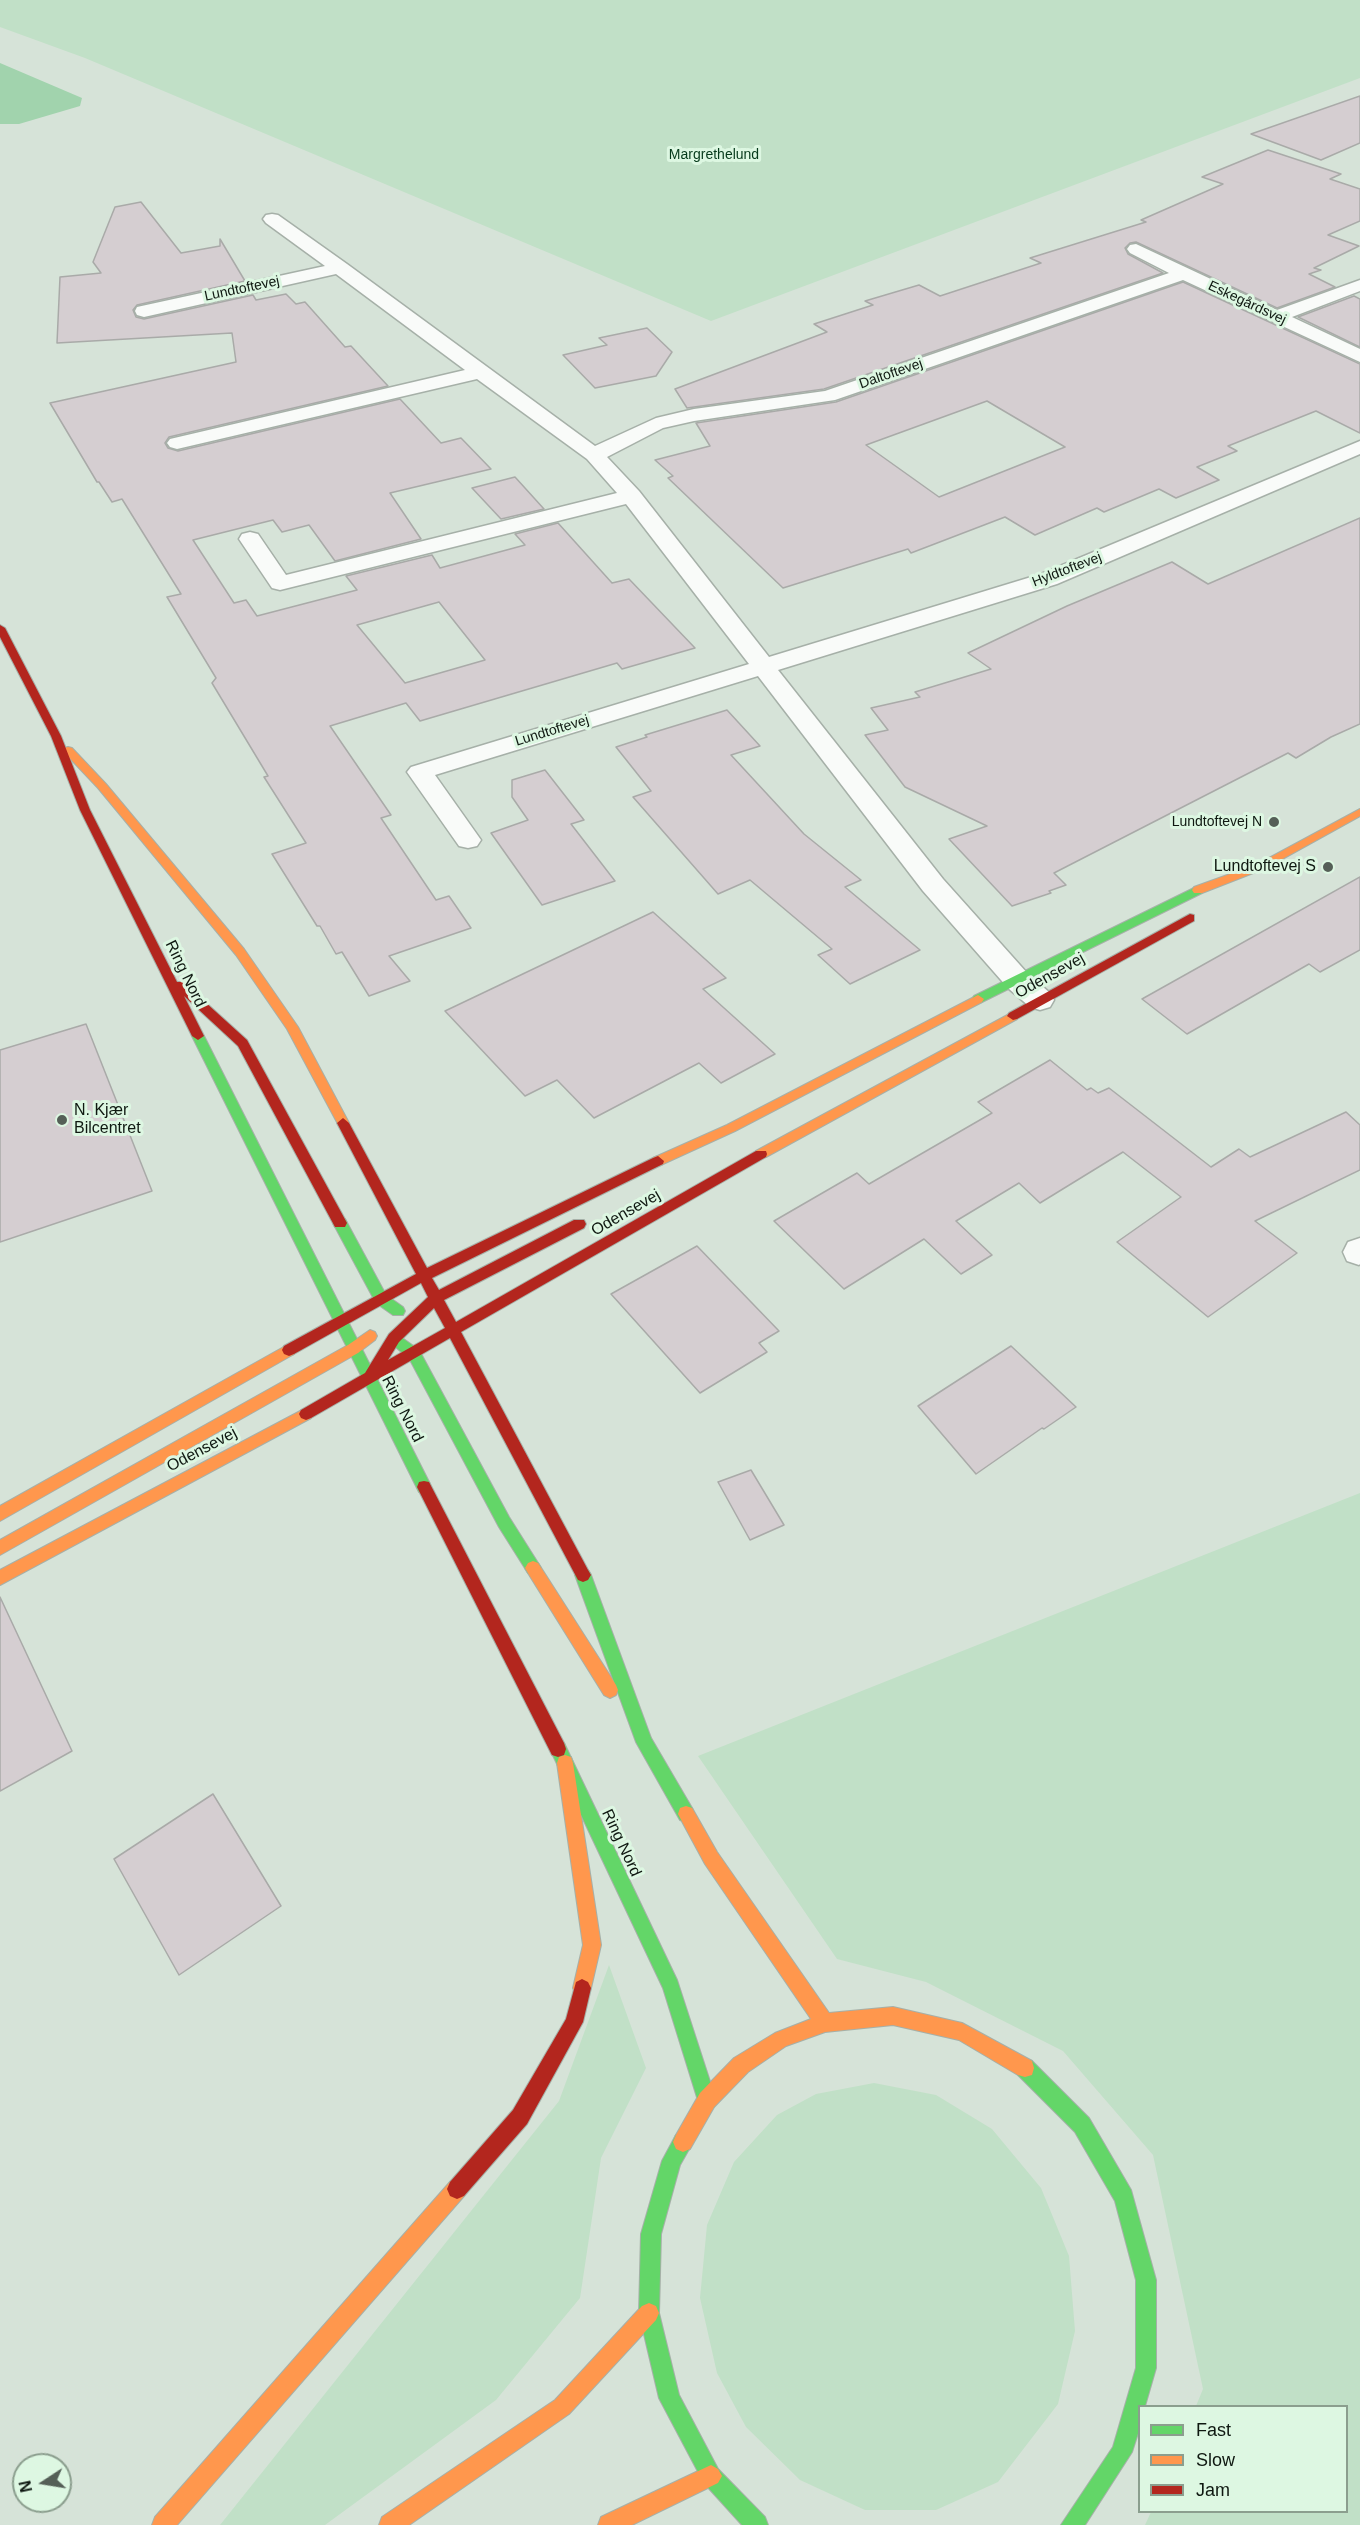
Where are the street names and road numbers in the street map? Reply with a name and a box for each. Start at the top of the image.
street label: Lundtoftevej [203,273,281,305]
street label: Eskegårdsvej [1205,278,1289,328]
street label: Daltoftevej [857,355,925,393]
street label: Hyldtoftevej [1030,549,1104,591]
street label: Lundtoftevej [513,712,591,750]
street label: Ring Nord [161,937,209,1011]
street label: Odensevej [1012,949,1088,1003]
street label: Odensevej [588,1186,664,1240]
street label: Ring Nord [377,1373,427,1445]
street label: Odensevej [164,1424,240,1476]
street label: Ring Nord [597,1806,645,1880]

